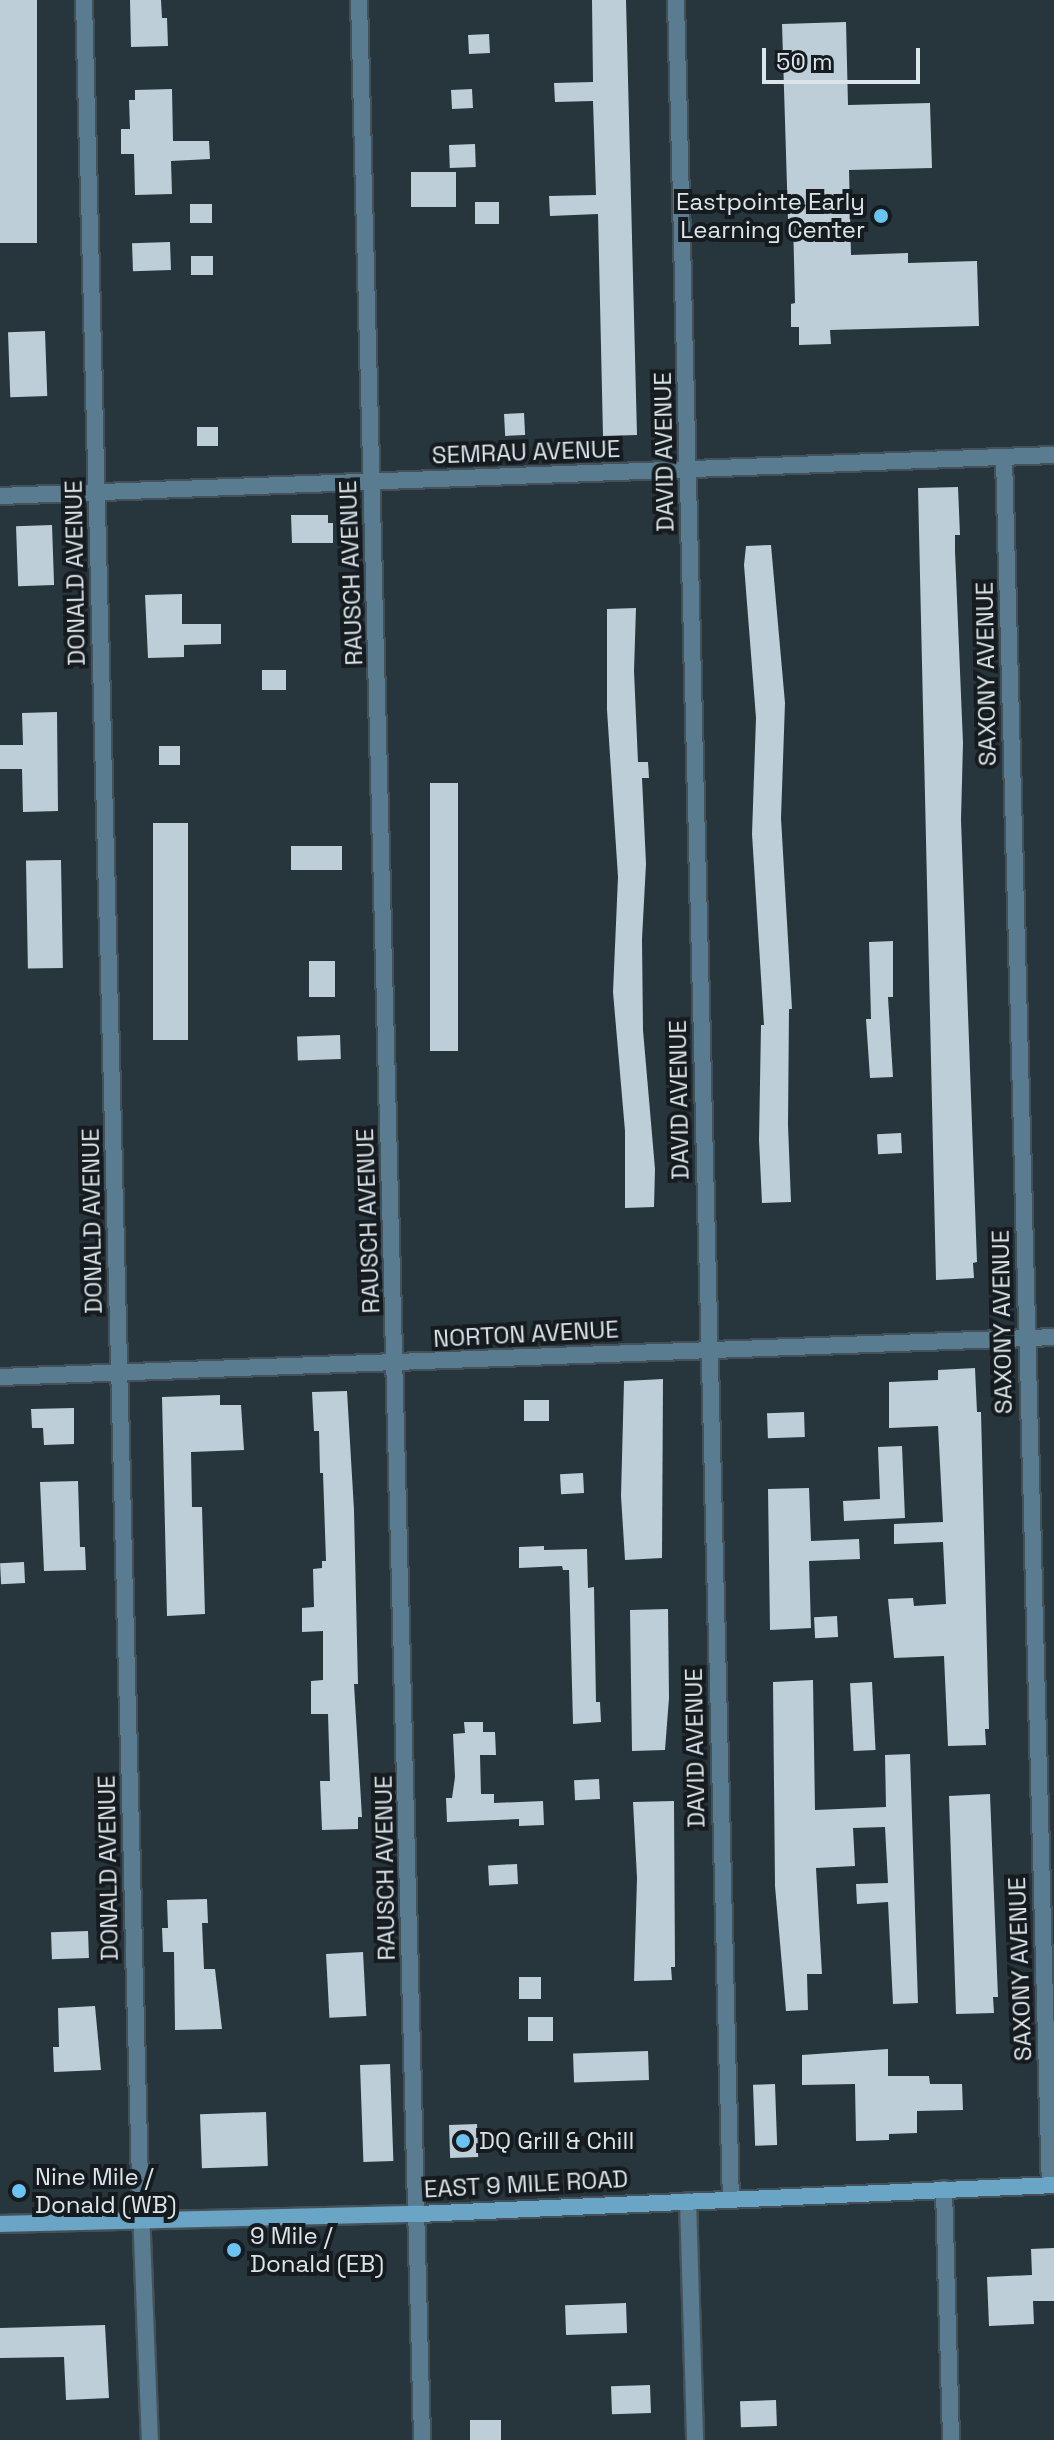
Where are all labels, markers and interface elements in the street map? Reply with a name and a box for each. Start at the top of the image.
scale bar [766,32,924,82]
text: 50 m [776,46,833,77]
place label: Eastpointe Early Learning Center [676,188,865,244]
marker: Eastpointe Early Learning Center [872,207,890,225]
street label: DAVID AVENUE [648,372,680,532]
street label: SEMRAU AVENUE [431,434,621,470]
street label: DONALD AVENUE [59,480,91,666]
street label: RAUSCH AVENUE [333,480,369,666]
street label: SAXONY AVENUE [970,581,1002,767]
street label: DAVID AVENUE [663,1020,695,1180]
street label: DONALD AVENUE [76,1128,108,1314]
street label: RAUSCH AVENUE [350,1128,386,1314]
street label: SAXONY AVENUE [986,1229,1018,1415]
street label: NORTON AVENUE [432,1315,620,1353]
street label: DAVID AVENUE [679,1668,711,1828]
street label: DONALD AVENUE [92,1775,124,1961]
street label: RAUSCH AVENUE [369,1775,401,1961]
street label: SAXONY AVENUE [1002,1876,1038,2062]
place label: DQ Grill & Chill [479,2127,634,2155]
marker: DQ Grill & Chill [454,2132,472,2150]
place label: Nine Mile / Donald (WB) [35,2163,177,2219]
street label: EAST 9 MILE ROAD [423,2164,629,2204]
marker: Nine Mile / Donald (WB) [10,2182,28,2200]
place label: 9 Mile / Donald (EB) [250,2222,384,2278]
marker: 9 Mile / Donald (EB) [225,2241,243,2259]

